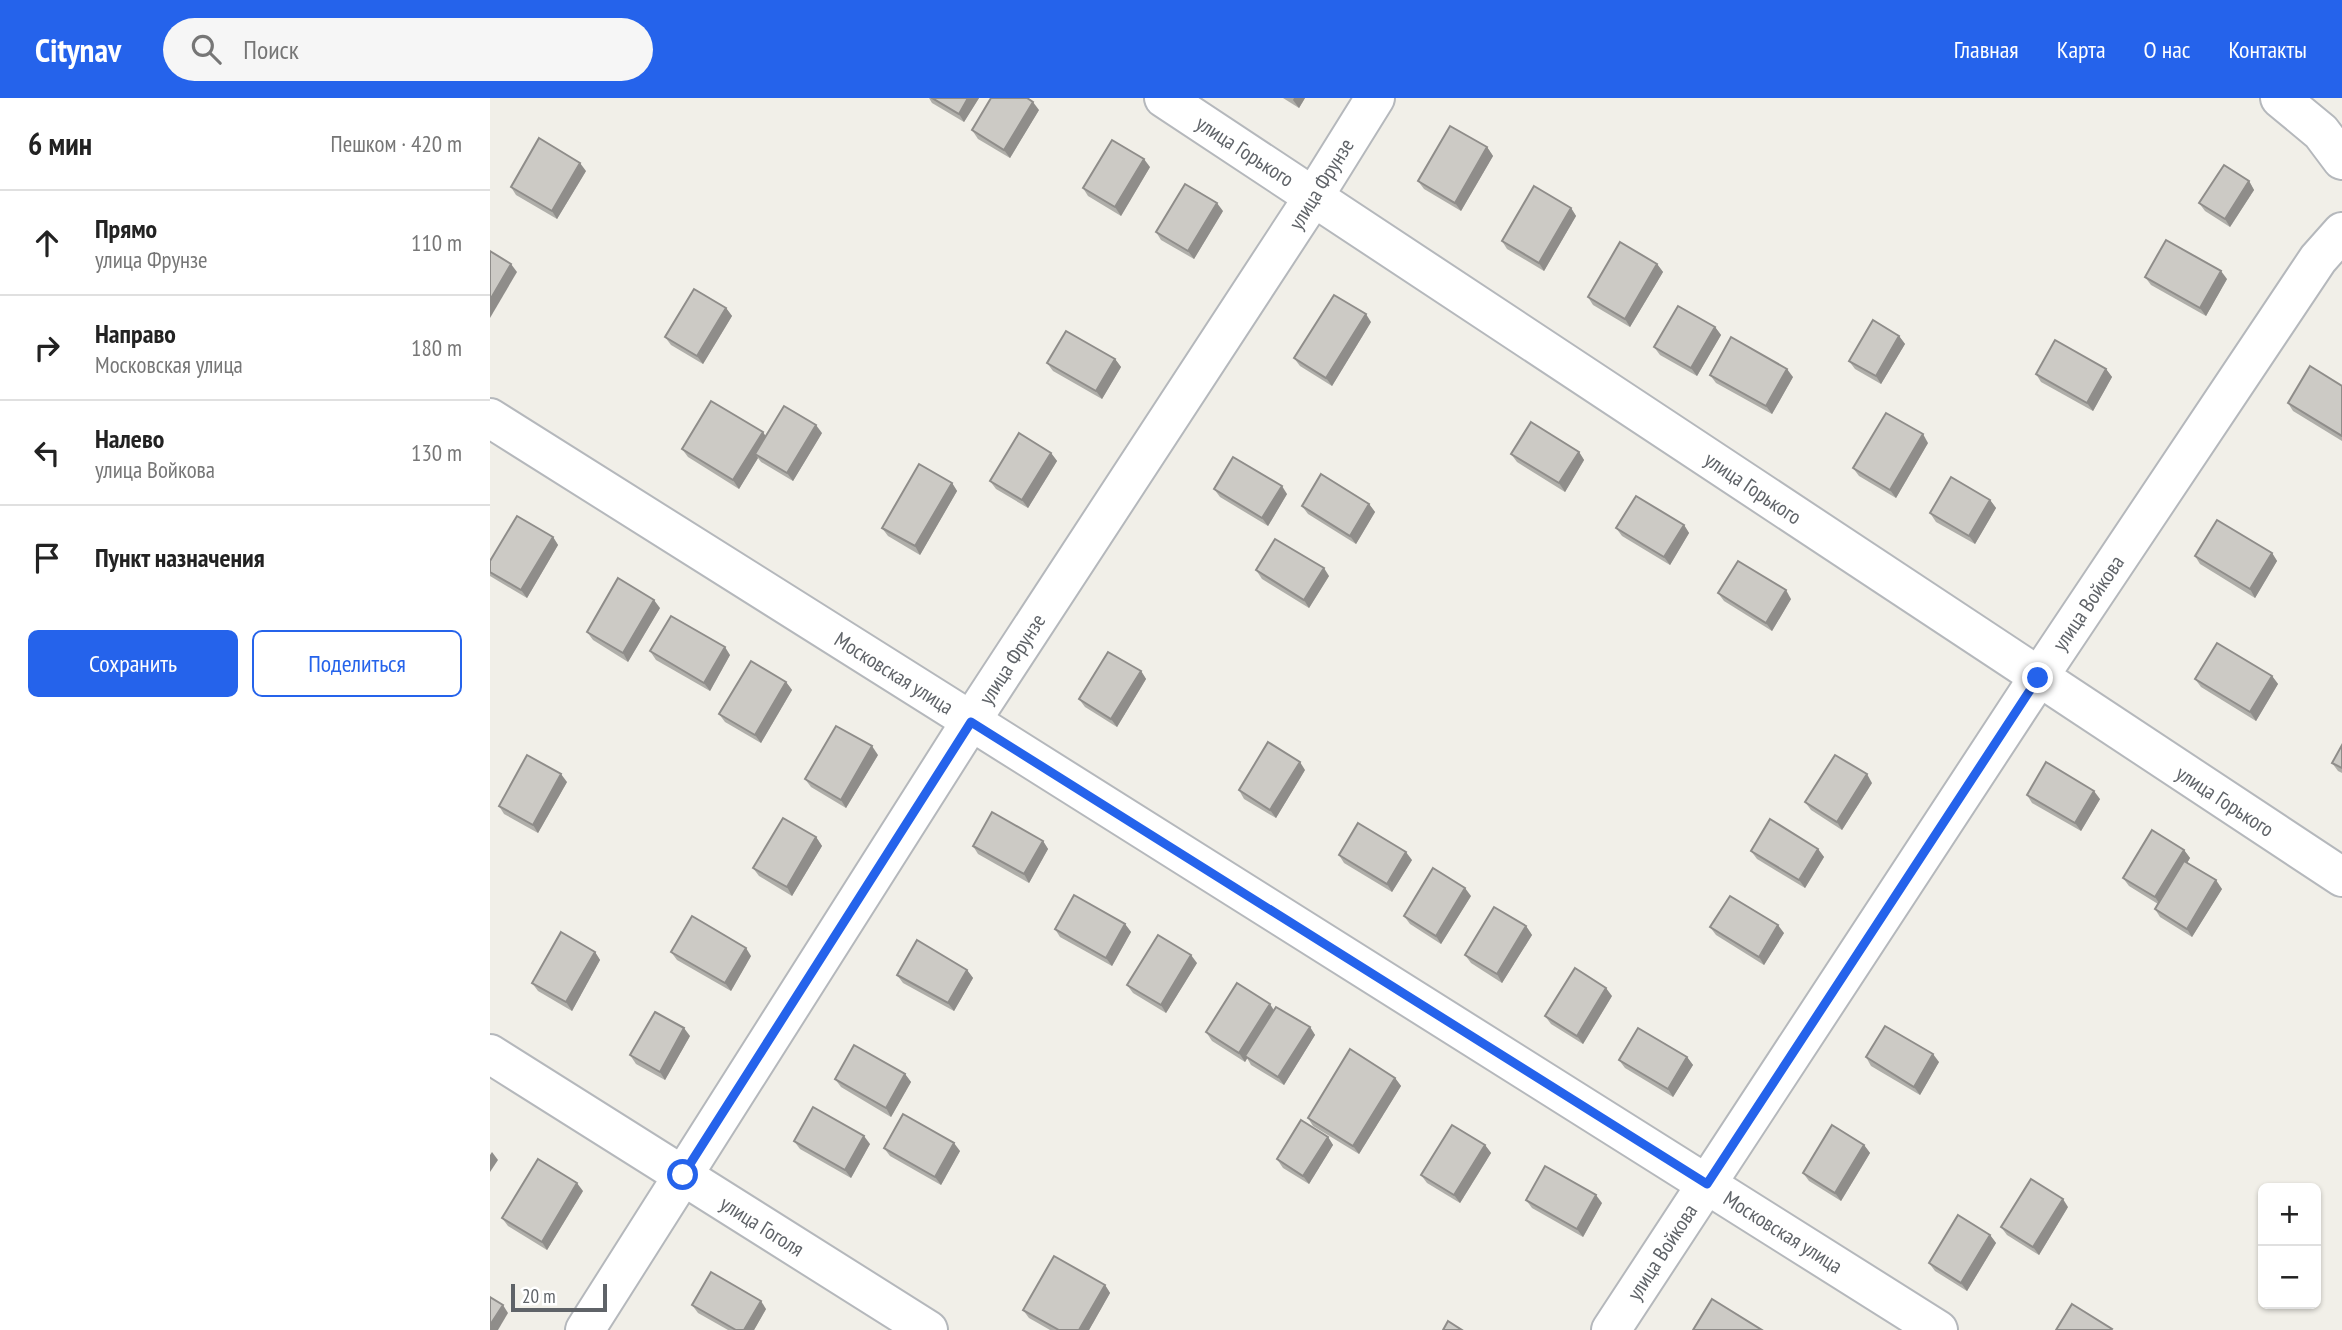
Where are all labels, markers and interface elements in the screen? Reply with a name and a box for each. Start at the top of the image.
search box [163,18,653,81]
text: Citynav [35,28,121,71]
icon: search [187,30,225,68]
text: Поиск [243,33,299,66]
text: Главная [1954,34,2019,65]
text: Карта [2057,34,2106,65]
text: О нас [2144,34,2190,65]
text: Контакты [2228,34,2307,65]
street label: улица Горького [1191,109,1299,193]
text: 6 мин [28,124,92,163]
text: Пешком · 420 m [331,129,462,158]
street label: улица Фрунзе [1282,133,1360,235]
text: Прямо [95,212,157,245]
icon: ahead [28,224,66,262]
text: 110 m [411,228,462,257]
text: улица Фрунзе [95,245,208,274]
text: Направо [95,317,176,350]
icon: right [28,329,66,367]
text: 180 m [411,333,462,362]
text: Московская улица [95,350,243,379]
text: Налево [95,422,164,455]
icon: left [28,434,66,472]
text: 130 m [411,438,462,467]
street label: улица Горького [1699,446,1807,530]
text: улица Войкова [95,455,215,484]
icon: arrive [28,539,66,577]
text: Пункт назначения [95,541,265,574]
street label: улица Войкова [2046,550,2130,656]
street label: улица Фрунзе [973,609,1051,709]
street label: Московская улица [830,626,958,720]
button: Сохранить [28,630,238,697]
button: Поделиться [252,630,462,697]
route end [2022,662,2053,693]
street label: улица Горького [2171,759,2279,843]
route start [667,1159,698,1190]
map controls [2258,1183,2321,1309]
button: + [2258,1183,2321,1246]
street label: Московская улица [1719,1185,1847,1279]
street label: улица Гоголя [715,1190,809,1262]
street label: улица Войкова [1621,1199,1703,1305]
button: − [2258,1246,2321,1309]
scale bar [511,1281,607,1313]
text: 20 m [522,1284,556,1308]

